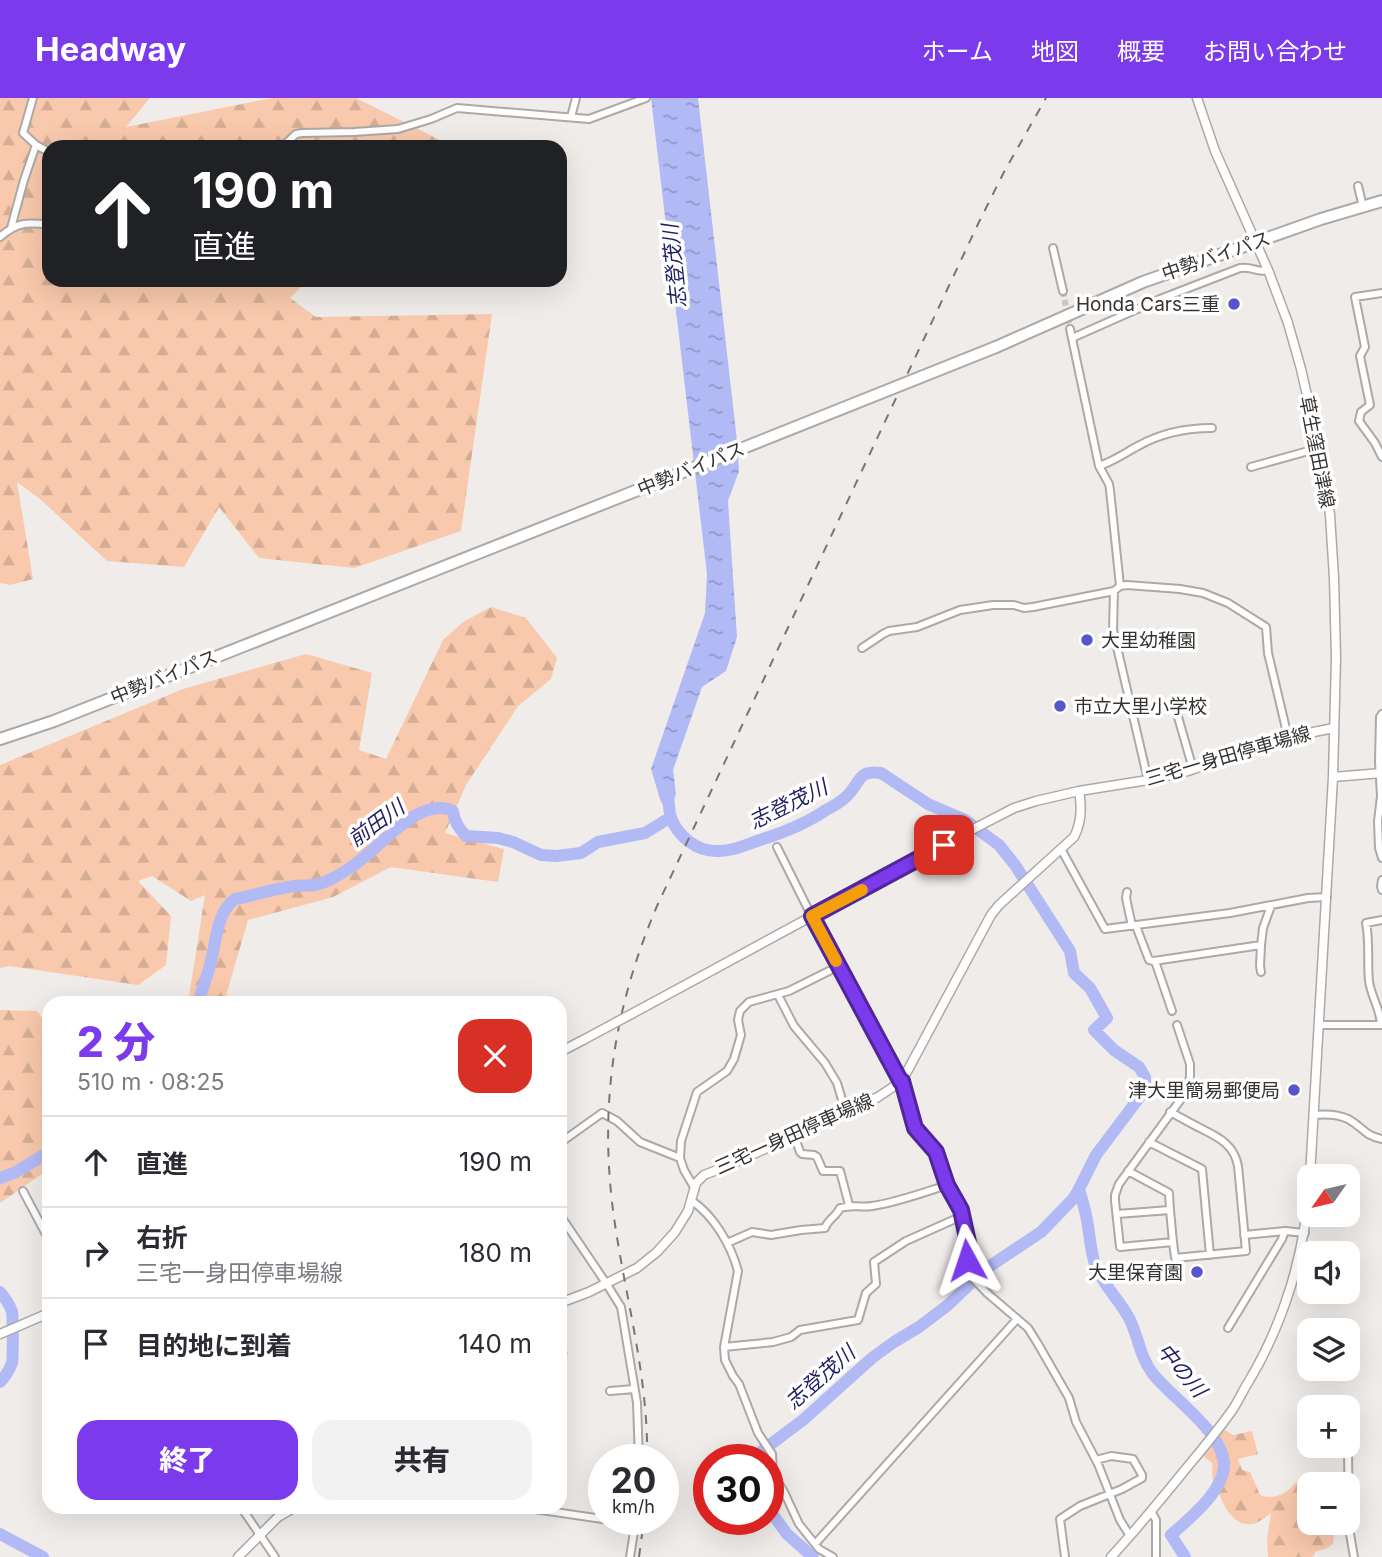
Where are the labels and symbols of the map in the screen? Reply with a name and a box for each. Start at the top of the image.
water label: 志登茂川 [657,221,691,309]
street label: 中勢バイパス [1159,227,1273,285]
place label: Honda Cars三重 [1076,293,1220,316]
marker: Honda Cars三重 [1226,296,1242,312]
street label: 草生窪田津線 [1295,394,1339,510]
street label: 中勢バイパス [634,437,748,501]
place label: 大里幼稚園 [1101,629,1196,652]
marker: 大里幼稚園 [1079,632,1095,648]
street label: 中勢バイパス [107,645,221,709]
place label: 市立大里小学校 [1074,695,1207,718]
marker: 市立大里小学校 [1052,698,1068,714]
street label: 三宅一身田停車場線 [1143,721,1313,791]
water label: 志登茂川 [745,773,833,834]
water label: 前田川 [343,793,410,852]
pin [914,815,974,875]
place label: 津大里簡易郵便局 [1128,1079,1280,1102]
marker: 津大里簡易郵便局 [1286,1082,1302,1098]
street label: 三宅一身田停車場線 [711,1089,877,1179]
north arrow [1297,1164,1360,1227]
position arrow [930,1223,1004,1297]
place label: 大里保育園 [1088,1261,1183,1284]
marker: 大里保育園 [1189,1264,1205,1280]
water label: 中の川 [1152,1338,1213,1404]
water label: 志登茂川 [780,1339,861,1414]
speed limit sign: 30 [693,1444,784,1535]

